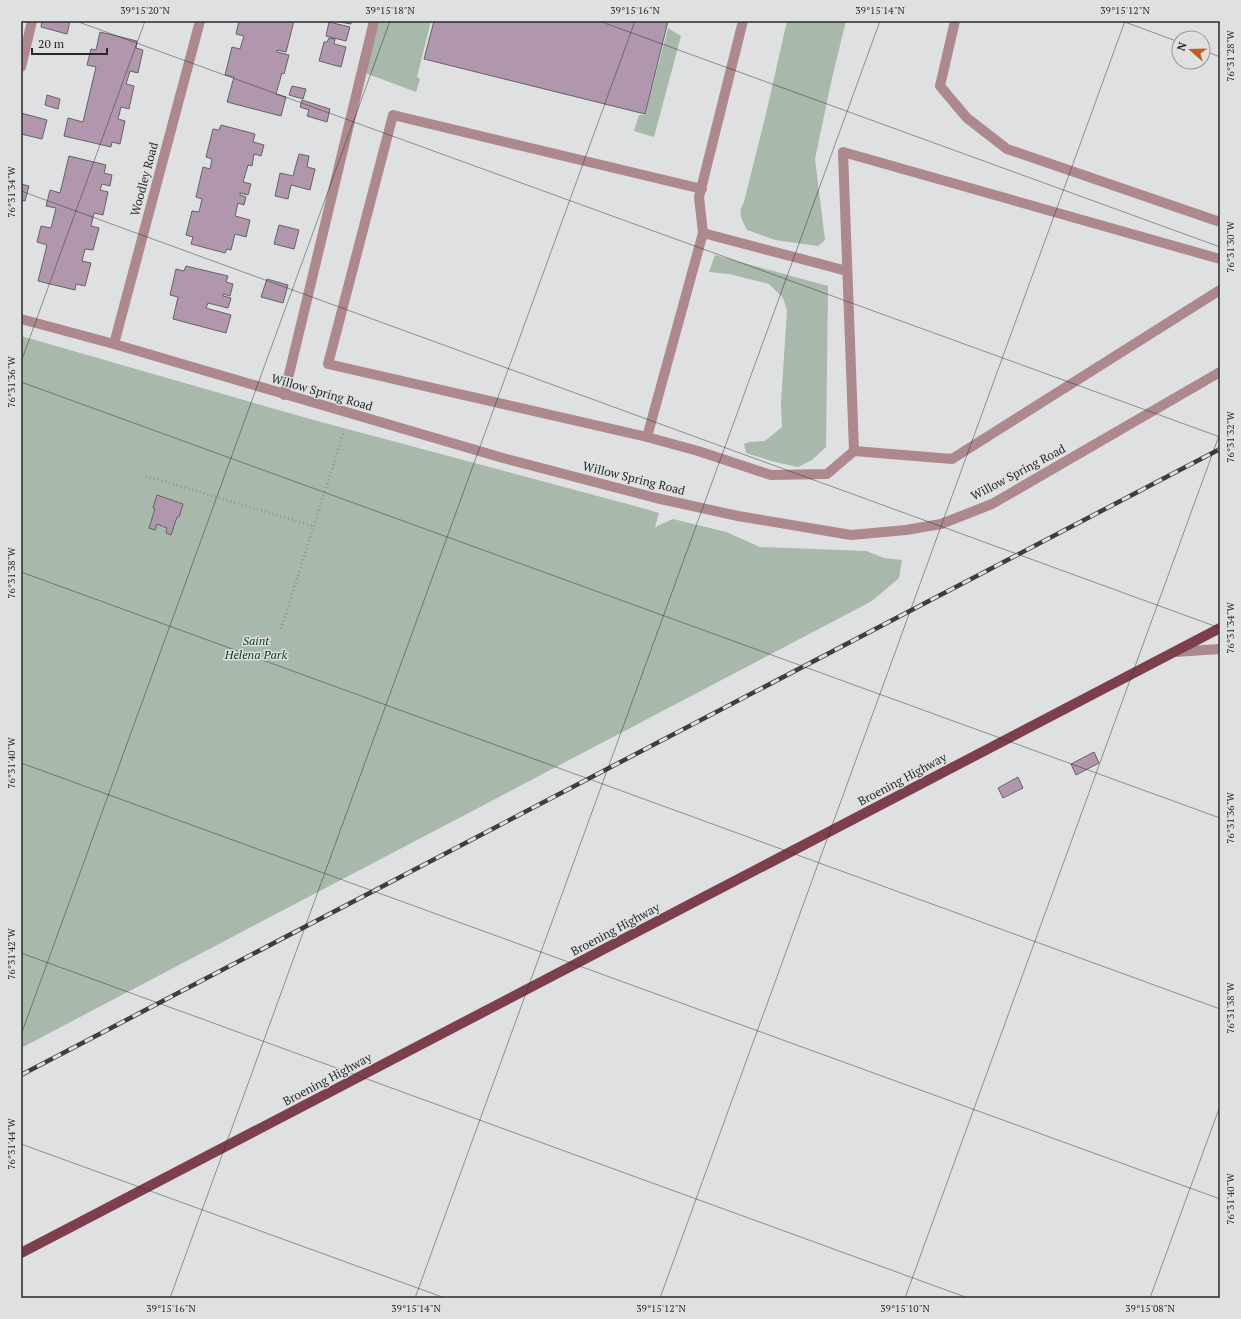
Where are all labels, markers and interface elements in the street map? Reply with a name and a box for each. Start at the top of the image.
text: 39°15'20"N [120,4,170,17]
text: 39°15'18"N [365,4,415,17]
text: 39°15'16"N [610,4,660,17]
text: 39°15'14"N [855,4,905,17]
text: 39°15'12"N [1100,4,1150,17]
scale bar [32,30,107,56]
north arrow [1171,30,1211,70]
text: 76°31'28"W [1224,30,1237,82]
text: 20 m [38,36,65,51]
text: N [1174,40,1190,53]
street label: Woodley Road [127,140,161,217]
text: 76°31'34"W [5,166,18,218]
text: 76°31'30"W [1224,221,1237,273]
text: 76°31'36"W [5,356,18,408]
street label: Willow Spring Road [270,370,375,414]
text: 76°31'32"W [1224,411,1237,463]
street label: Willow Spring Road [968,441,1068,503]
street label: Willow Spring Road [581,458,687,498]
text: 76°31'38"W [5,547,18,599]
text: 76°31'34"W [1224,602,1237,654]
park label: Saint Helena Park [224,633,287,662]
text: 76°31'40"W [5,737,18,789]
street label: Broening Highway [855,749,950,809]
text: 76°31'36"W [1224,792,1237,844]
street label: Broening Highway [568,899,663,959]
text: 76°31'42"W [5,928,18,980]
text: 76°31'38"W [1224,982,1237,1034]
street label: Broening Highway [280,1049,375,1109]
text: 76°31'44"W [5,1118,18,1170]
text: 76°31'40"W [1224,1173,1237,1225]
text: 39°15'16"N [146,1302,196,1315]
text: 39°15'14"N [391,1302,441,1315]
text: 39°15'12"N [636,1302,686,1315]
text: 39°15'10"N [880,1302,930,1315]
text: 39°15'08"N [1125,1302,1175,1315]

